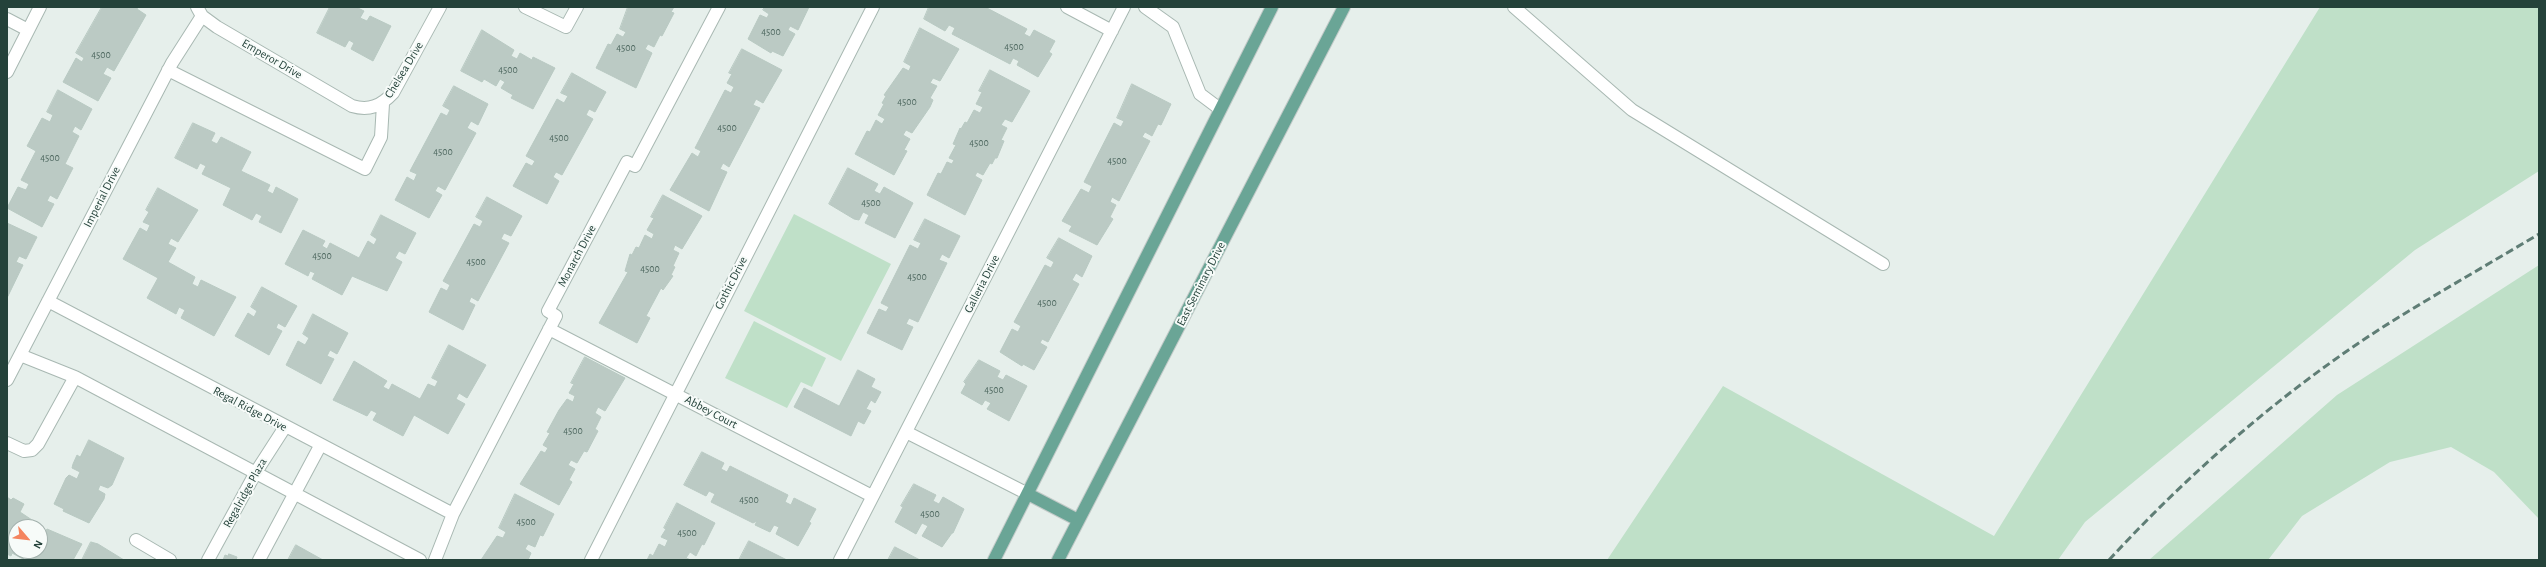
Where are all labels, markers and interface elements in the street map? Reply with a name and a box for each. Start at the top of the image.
house number: 4500 [761,26,781,38]
street label: Emperor Drive [239,36,305,82]
street label: Chelsea Drive [381,39,427,101]
house number: 4500 [1004,41,1024,53]
house number: 4500 [616,42,636,54]
house number: 4500 [91,49,111,61]
house number: 4500 [498,64,518,76]
house number: 4500 [897,96,917,108]
house number: 4500 [717,122,737,134]
house number: 4500 [549,132,569,144]
house number: 4500 [969,137,989,149]
house number: 4500 [433,146,453,158]
house number: 4500 [40,152,60,164]
house number: 4500 [1107,155,1127,167]
street label: Imperial Drive [80,164,124,230]
house number: 4500 [861,197,881,209]
street label: Monarch Drive [555,222,599,290]
street label: East Seminary Drive [1174,240,1228,328]
house number: 4500 [312,250,332,262]
street label: Galleria Drive [961,253,1003,315]
street label: Gothic Drive [712,254,750,312]
house number: 4500 [466,256,486,268]
house number: 4500 [640,263,660,275]
house number: 4500 [907,271,927,283]
house number: 4500 [1037,297,1057,309]
street label: Regal Ridge Drive [210,383,290,435]
house number: 4500 [984,384,1004,396]
street label: Abbey Court [682,392,740,432]
house number: 4500 [563,425,583,437]
street label: Regalridge Plaza [220,456,270,530]
house number: 4500 [739,494,759,506]
house number: 4500 [920,508,940,520]
house number: 4500 [516,516,536,528]
north arrow [8,519,48,559]
house number: 4500 [677,527,697,539]
text: N [32,538,45,550]

